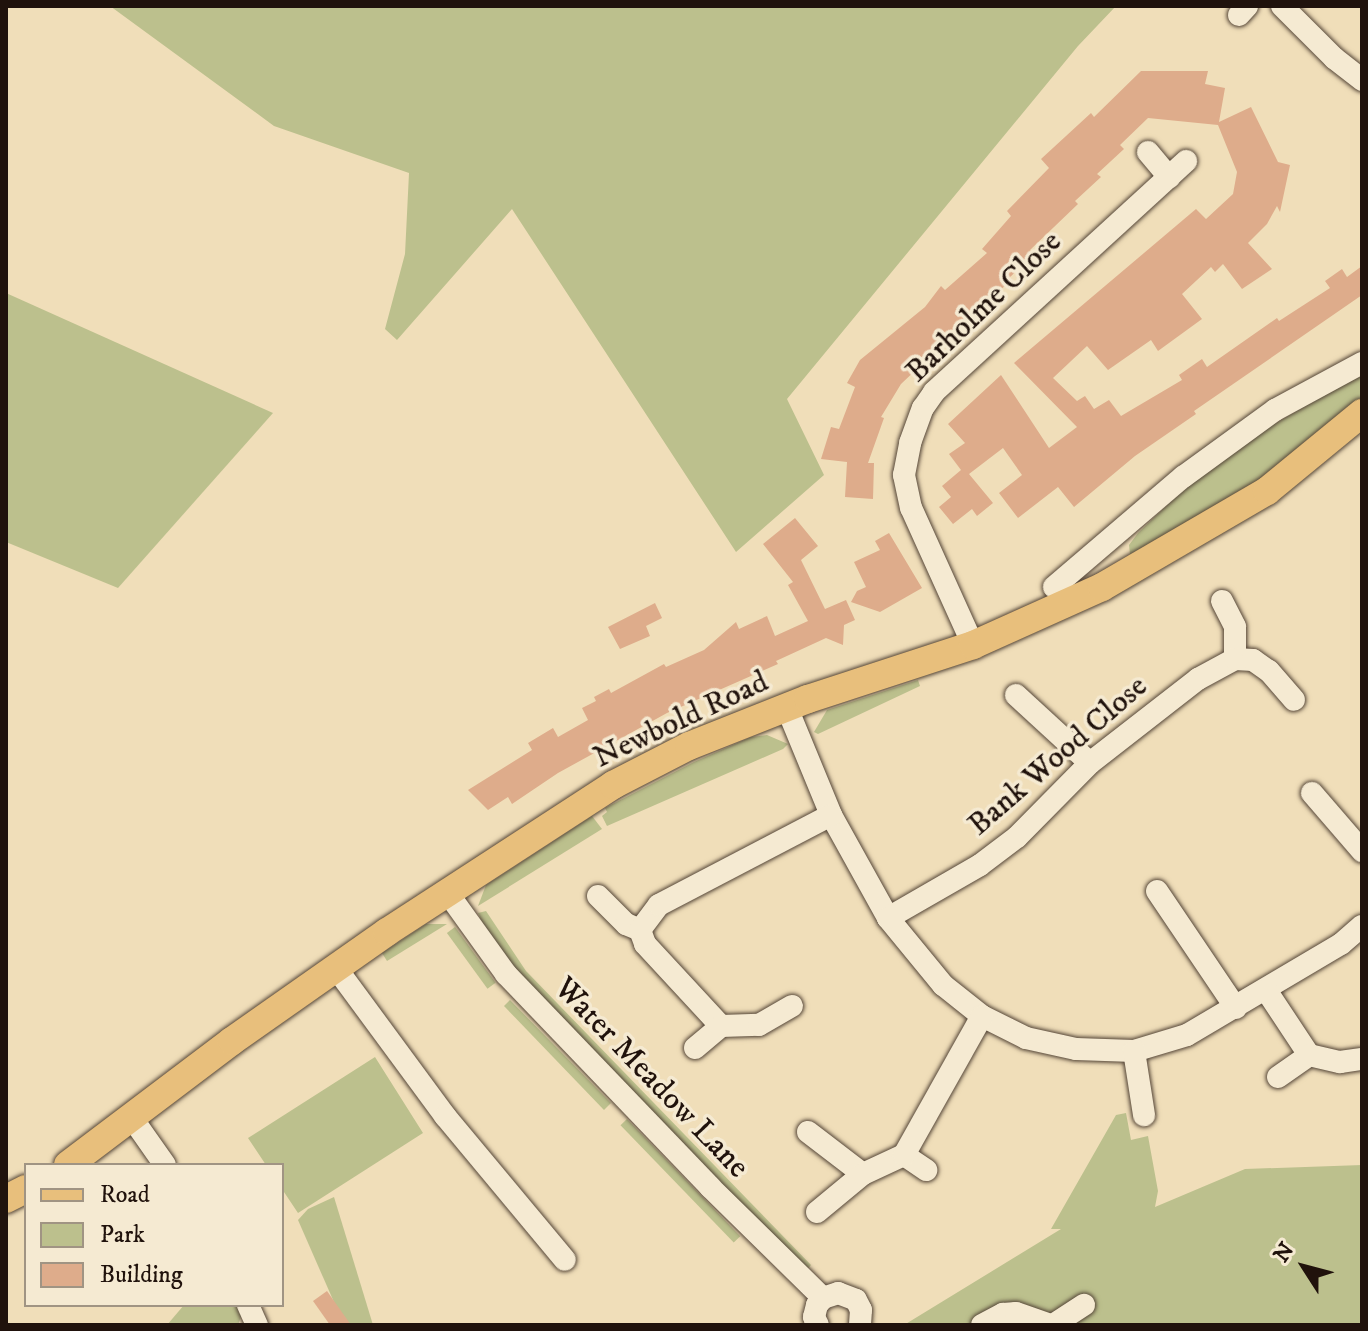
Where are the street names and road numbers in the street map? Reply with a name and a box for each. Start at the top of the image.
street label: Barholme Close [898,223,1070,391]
street label: Newbold Road [587,663,775,777]
street label: Bank Wood Close [960,668,1156,844]
street label: Water Meadow Lane [545,970,757,1186]

